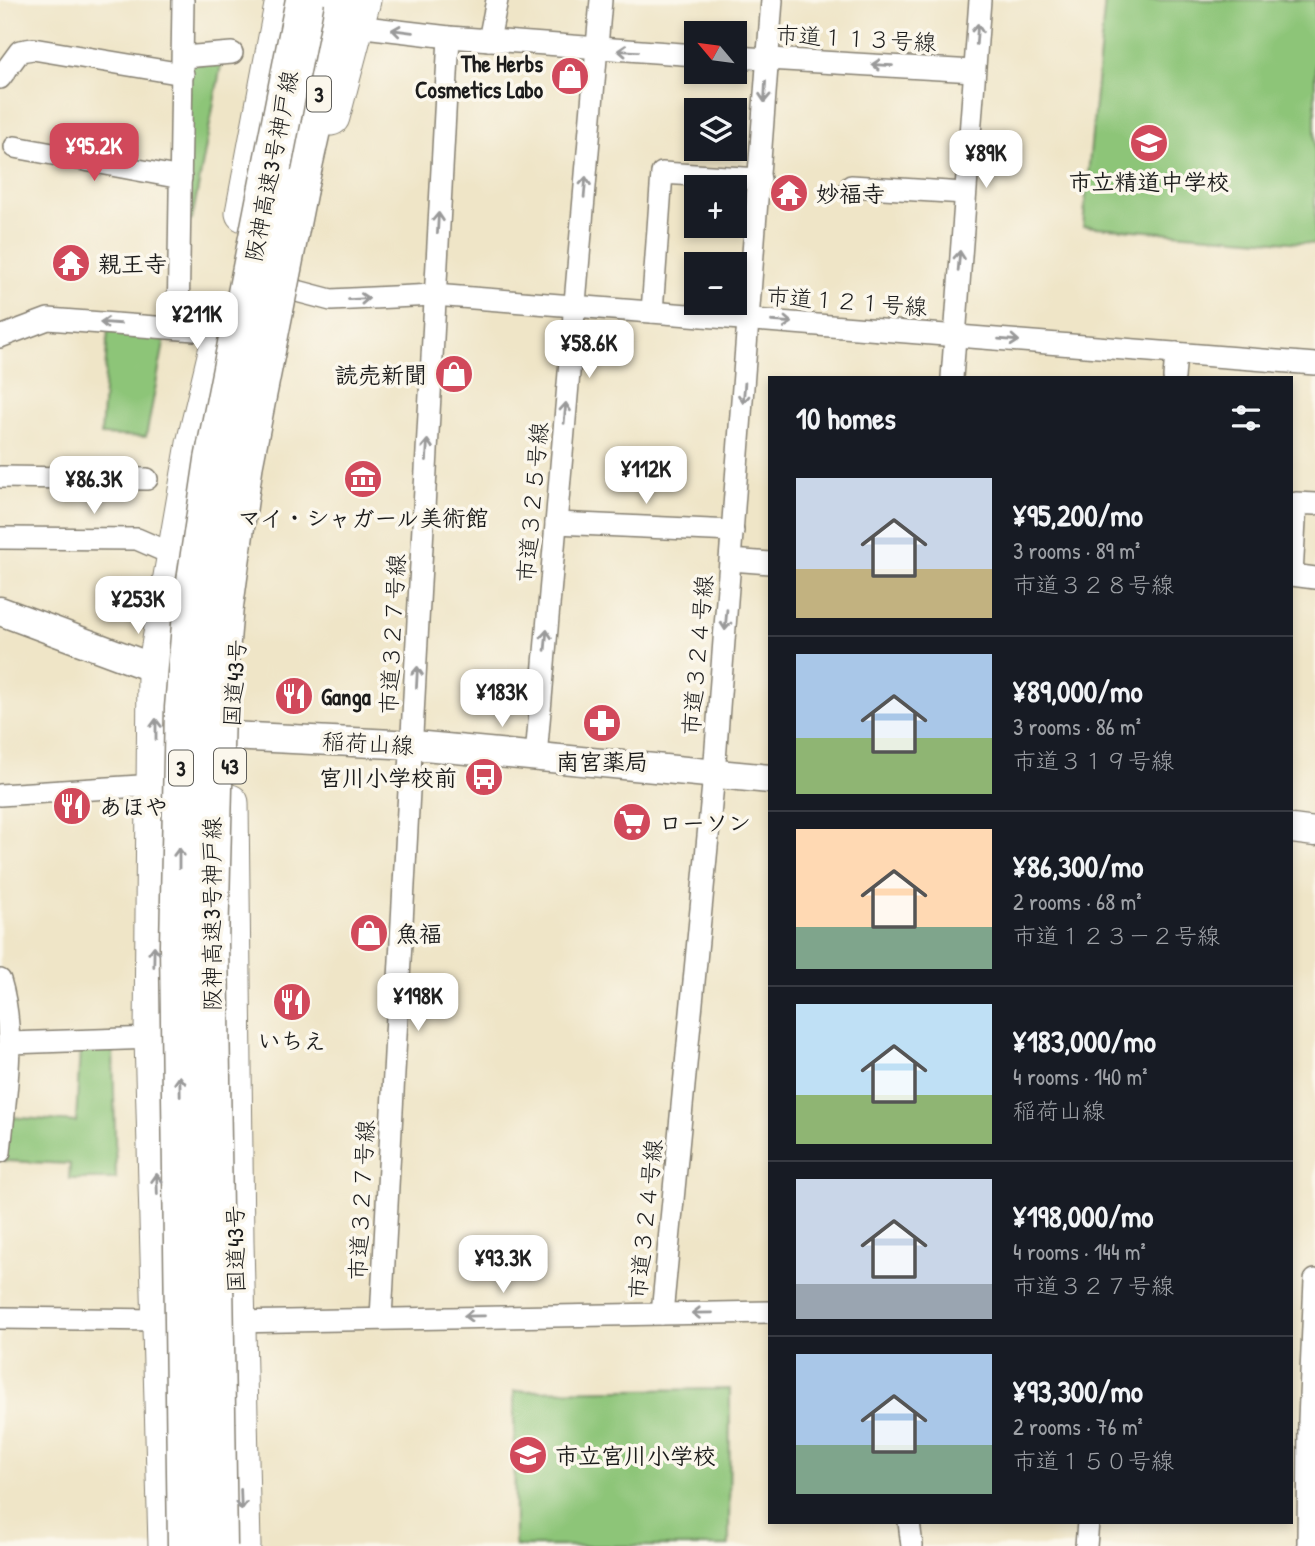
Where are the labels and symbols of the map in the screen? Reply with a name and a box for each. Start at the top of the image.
street label: 市道１１３号線 [775,18,937,58]
north arrow [684,21,747,84]
one-way arrow [971,23,984,46]
one-way arrow [391,25,414,38]
one-way arrow [617,44,640,57]
place label: The Herbs Cosmetics Labo [415,48,544,105]
shop icon: The Herbs Cosmetics Labo [549,55,591,97]
one-way arrow [870,59,893,72]
street label: 阪神高速3号神戸線 [237,68,305,264]
road number: 3 [307,76,331,112]
one-way arrow [758,81,771,103]
school or university icon: 市立精道中学校 [1128,122,1170,164]
pin: ¥95.2K [37,124,151,183]
pin: ¥89K [945,130,1027,190]
place label: 市立精道中学校 [1069,166,1230,197]
temple icon: 妙福寺 [768,172,810,214]
one-way arrow [579,176,592,199]
place label: 妙福寺 [816,178,885,209]
one-way arrow [432,211,445,234]
temple icon: 親王寺 [50,242,92,284]
place label: 親王寺 [98,248,167,279]
one-way arrow [953,250,966,273]
street label: 市道１２１号線 [766,280,928,322]
pin: ¥211K [148,292,246,351]
one-way arrow [348,292,370,305]
one-way arrow [99,316,122,329]
one-way arrow [770,316,793,329]
pin: ¥58.6K [532,320,646,380]
one-way arrow [997,334,1019,347]
shop icon: 読売新聞 [433,353,475,395]
place label: 読売新聞 [335,359,427,390]
one-way arrow [737,381,750,404]
one-way arrow [559,403,572,425]
street label: 市道３２５号線 [510,420,554,584]
one-way arrow [421,439,434,462]
pin: ¥112K [597,447,695,506]
pin: ¥86.3K [37,456,151,516]
museum icon: マイ・シャガール美術館 [342,458,384,500]
place label: マイ・シャガール美術館 [238,502,488,533]
street label: 市道３２７号線 [372,553,412,715]
street label: 市道３２４号線 [675,573,719,737]
pin: ¥253K [89,576,187,636]
one-way arrow [719,608,732,630]
one-way arrow [540,629,553,652]
street label: 国道43号 [215,638,253,728]
one-way arrow [410,666,423,689]
pin: ¥183K [453,670,551,729]
restaurant icon: Ganga [273,675,315,717]
place label: Ganga [321,681,371,713]
pharmacy icon: 南宮薬局 [581,702,623,744]
one-way arrow [149,718,162,741]
street label: 稲荷山線 [321,725,415,761]
place label: 南宮薬局 [556,746,648,777]
road number: 43 [214,748,246,784]
road number: 3 [169,750,193,786]
bus stop icon: 宮川小学校前 [463,756,505,798]
place label: 宮川小学校前 [319,762,457,793]
restaurant icon: あほや [51,785,93,827]
place label: あほや [99,791,168,822]
supermarket icon: ローソン [611,801,653,843]
place label: ローソン [659,807,751,838]
street label: 阪神高速3号神戸線 [196,817,227,1011]
one-way arrow [172,847,186,870]
shop icon: 魚福 [348,912,390,954]
place label: 魚福 [396,918,442,949]
one-way arrow [147,945,161,968]
pin: ¥198K [369,974,467,1033]
restaurant icon: いちえ [271,981,313,1023]
place label: いちえ [258,1025,327,1056]
one-way arrow [173,1075,187,1098]
street label: 市道３２７号線 [341,1119,381,1281]
street label: 市道３２４号線 [621,1137,669,1301]
one-way arrow [151,1173,164,1196]
street label: 国道43号 [219,1205,251,1293]
pin: ¥93.3K [446,1236,560,1295]
one-way arrow [691,1306,714,1320]
one-way arrow [463,1309,486,1323]
school or university icon: 市立宮川小学校 [507,1434,549,1476]
place label: 市立宮川小学校 [555,1440,716,1471]
one-way arrow [234,1489,248,1512]

